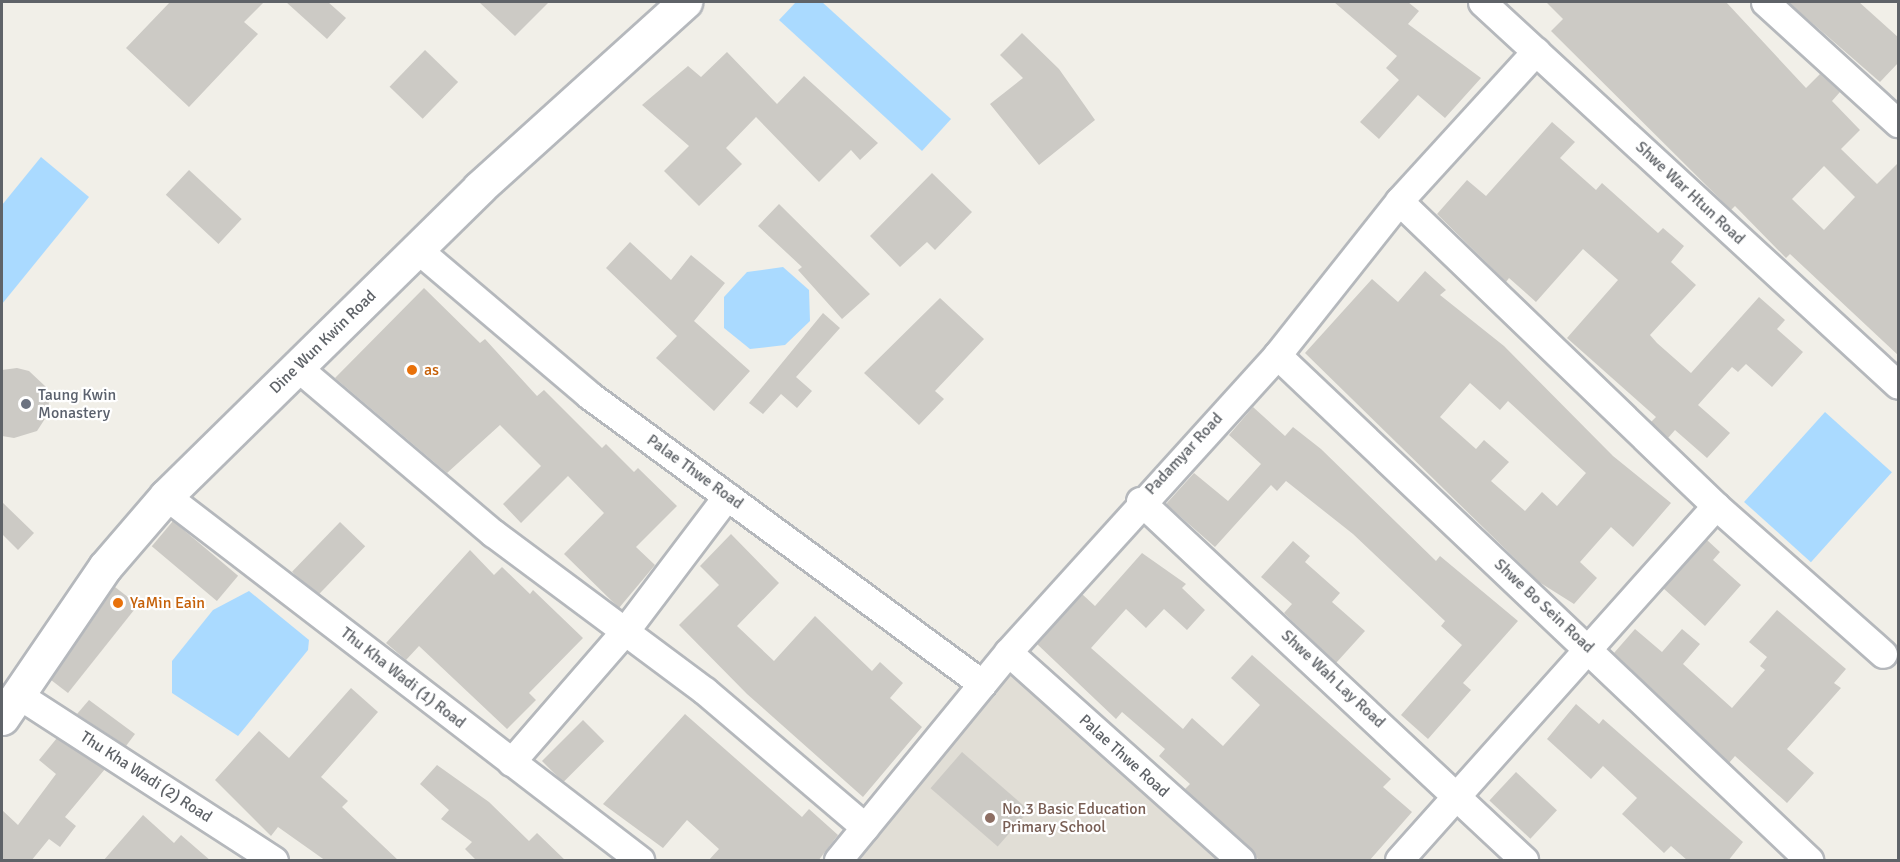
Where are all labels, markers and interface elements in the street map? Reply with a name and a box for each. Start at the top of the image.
street label: Shwe War Htun Road [1631,137,1749,249]
street label: Dine Wun Kwin Road [266,286,380,398]
place label: as [424,360,439,380]
marker: as [405,363,419,377]
place label: Taung Kwin Monastery [38,385,116,423]
marker: Taung Kwin Monastery [19,397,33,411]
street label: Padamyar Road [1141,409,1227,499]
street label: Palae Thwe Road [643,431,747,513]
street label: Shwe Bo Sein Road [1490,555,1598,657]
place label: YaMin Eain [130,593,205,613]
marker: YaMin Eain [111,596,125,610]
street label: Thu Kha Wadi (1) Road [337,623,469,733]
street label: Shwe Wah Lay Road [1277,626,1389,732]
street label: Palae Thwe Road [1075,711,1173,801]
street label: Thu Kha Wadi (2) Road [77,727,215,827]
place label: No.3 Basic Education Primary School [1002,799,1146,837]
marker: No.3 Basic Education Primary School [983,811,997,825]

